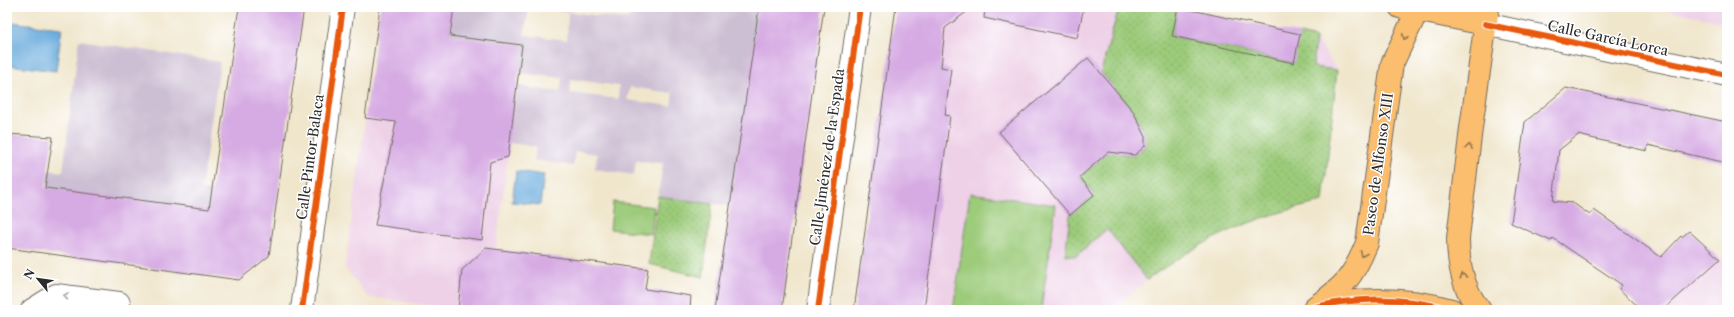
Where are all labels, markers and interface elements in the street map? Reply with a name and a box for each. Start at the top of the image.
street label: Calle García Lorca [1546,16,1671,60]
one-way arrow [1401,34,1409,41]
street label: Calle Jiménez de la Espada [806,67,848,247]
street label: Calle Pintor Balaca [292,92,328,221]
street label: Paseo de Alfonso XIII [1359,92,1397,236]
one-way arrow [1464,144,1473,150]
one-way arrow [1359,250,1367,257]
north arrow [18,259,58,299]
text: N [21,266,38,282]
one-way arrow [1459,272,1467,279]
one-way arrow [63,292,70,301]

